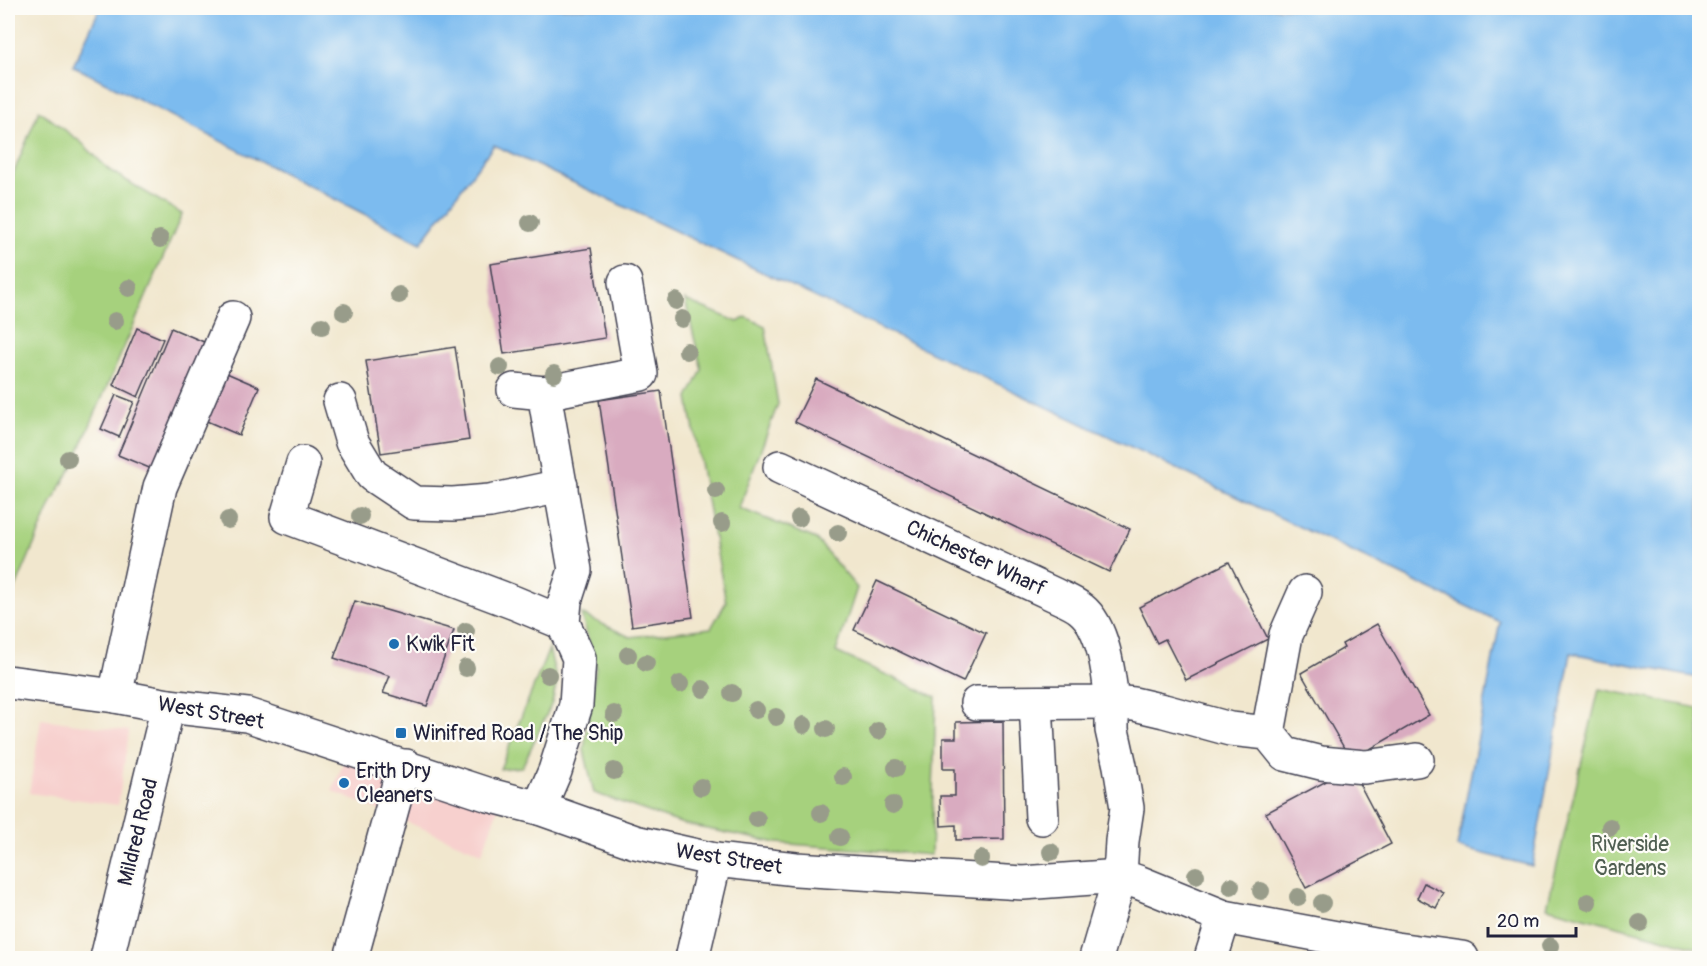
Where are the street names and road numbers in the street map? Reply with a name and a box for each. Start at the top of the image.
street label: Chichester Wharf [902,514,1051,602]
street label: West Street [156,690,267,736]
street label: Mildred Road [112,775,164,889]
street label: West Street [674,837,785,881]

